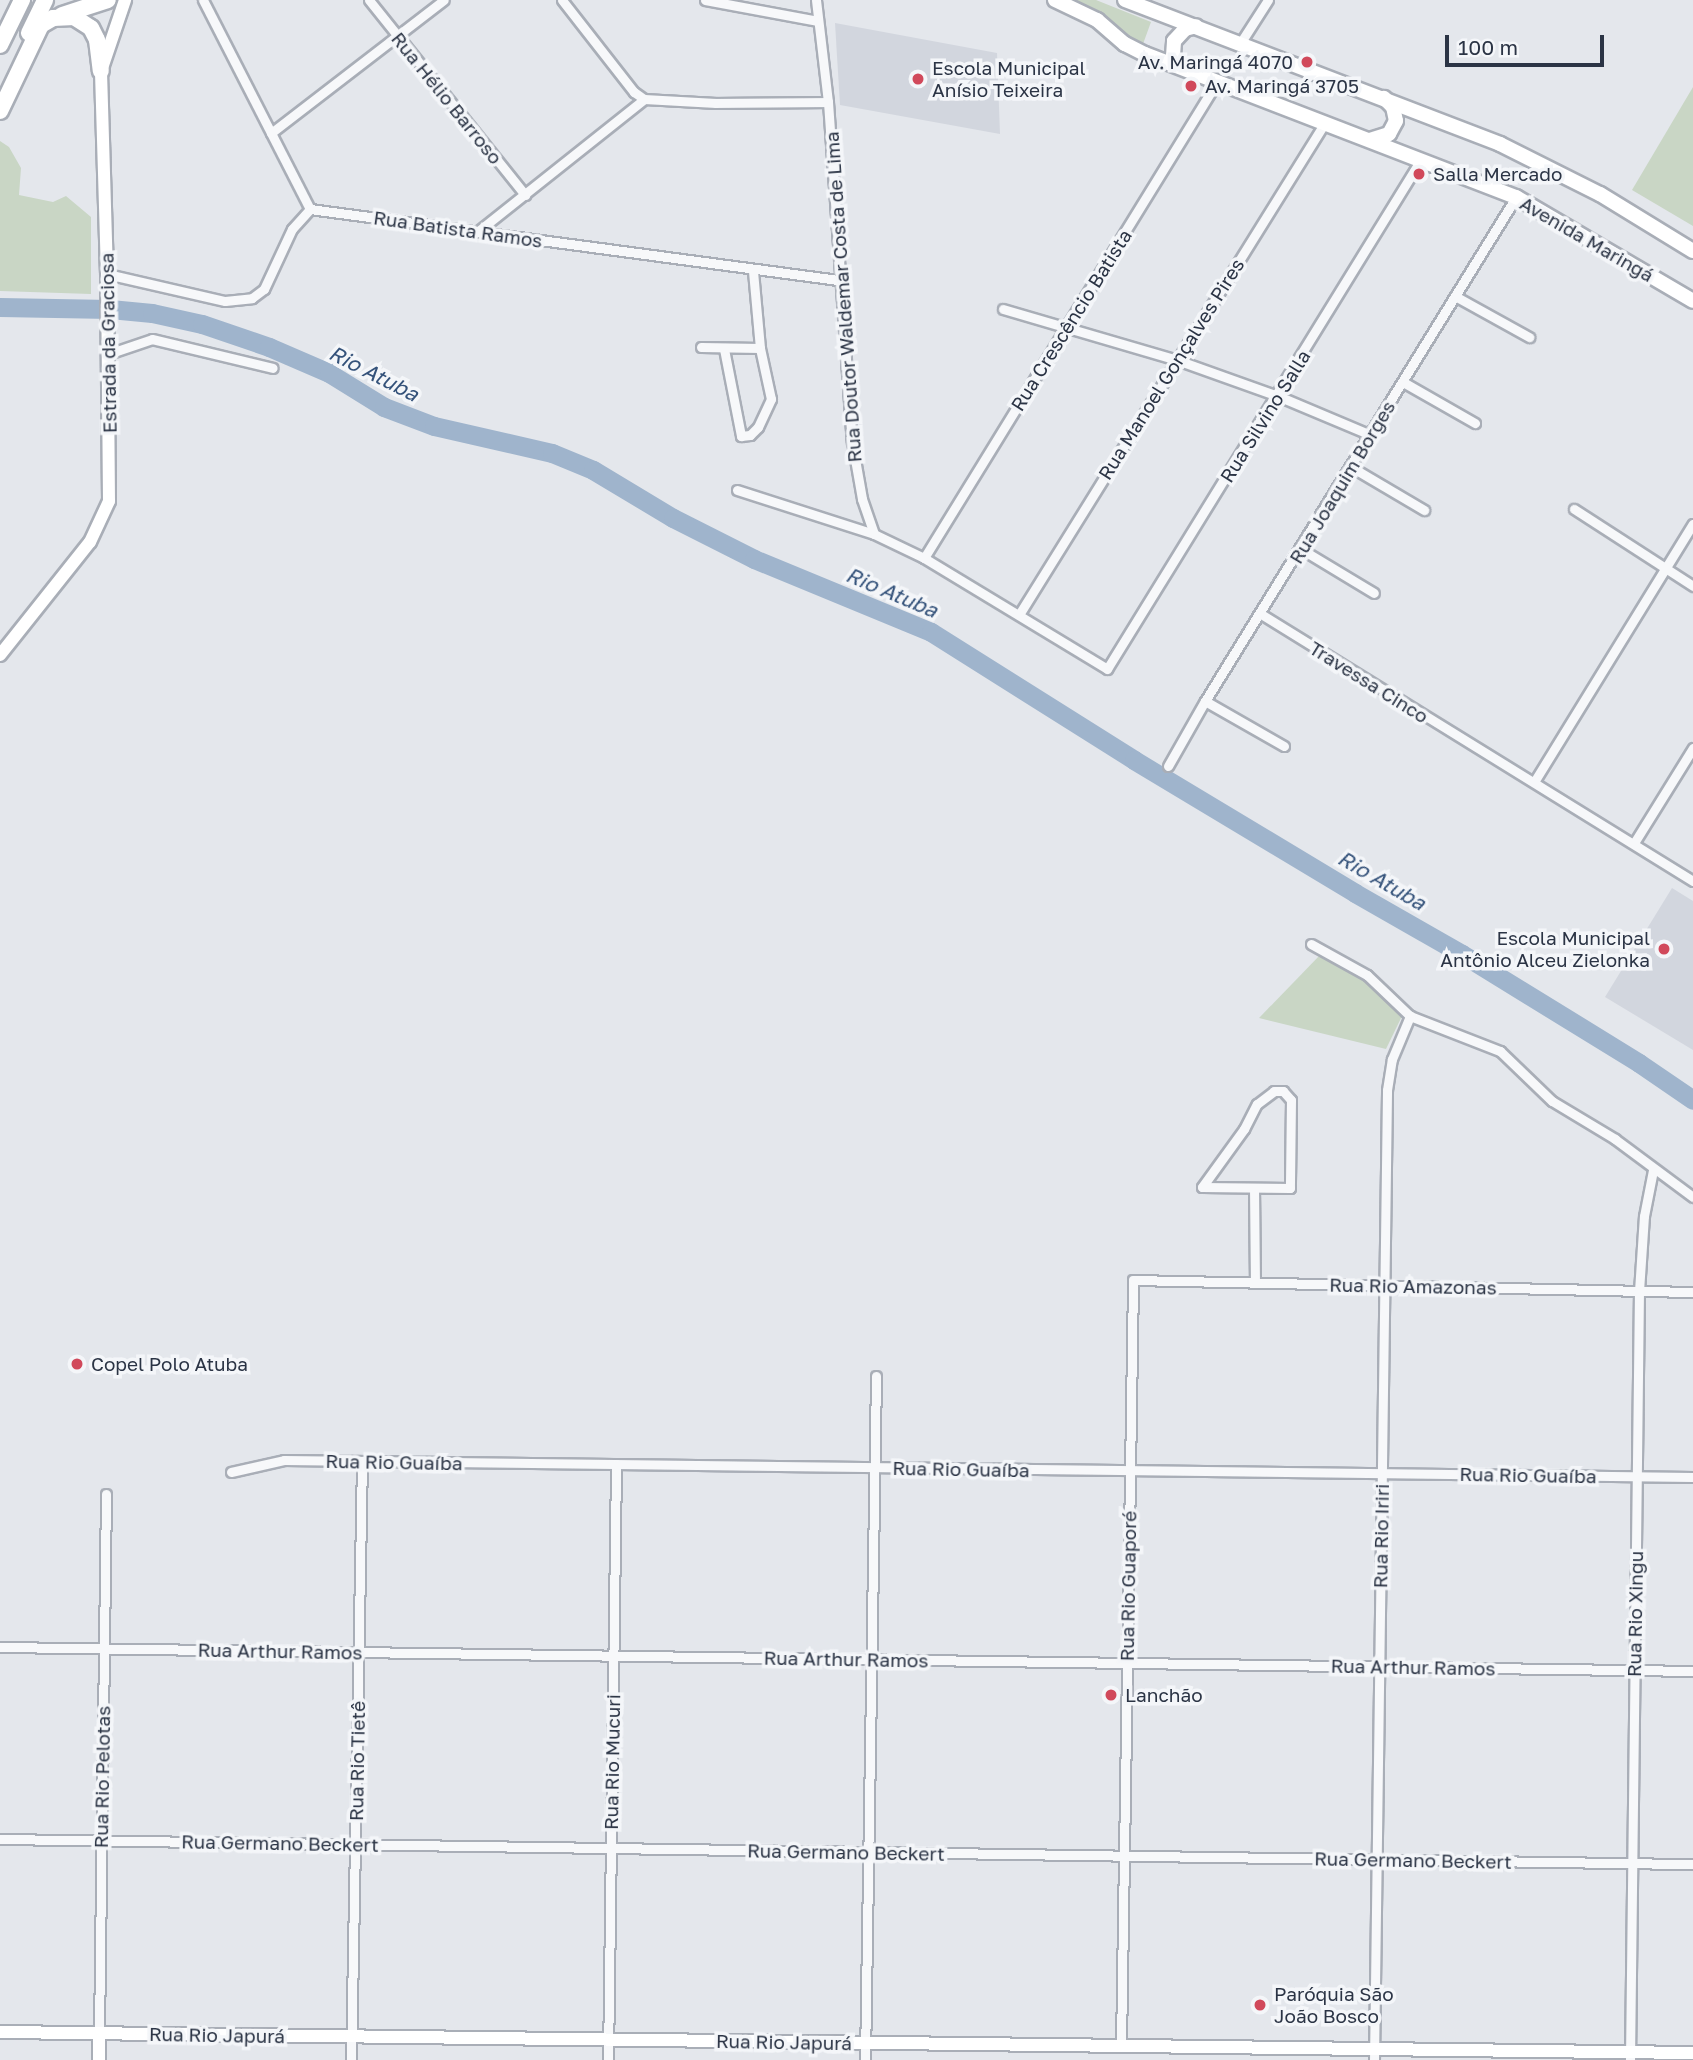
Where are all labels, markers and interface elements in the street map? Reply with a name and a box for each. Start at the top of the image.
scale bar [1448,21,1607,65]
street label: Rua Hélio Barroso [387,27,507,169]
text: 100 m [1458,34,1518,60]
place label: Av. Maringá 4070 [1138,51,1293,73]
marker: Av. Maringá 4070 [1299,54,1315,70]
place label: Escola Municipal Anísio Teixeira [932,57,1086,101]
marker: Escola Municipal Anísio Teixeira [910,71,926,87]
place label: Av. Maringá 3705 [1205,75,1359,97]
marker: Av. Maringá 3705 [1183,78,1199,94]
street label: Rua Doutor Waldemar Costa de Lima [820,131,866,463]
place label: Salla Mercado [1433,163,1562,185]
marker: Salla Mercado [1411,166,1427,182]
street label: Avenida Maringá [1516,192,1658,286]
street label: Rua Batista Ramos [372,206,544,252]
street label: Rua Crescêncio Batista [1006,225,1136,415]
street label: Estrada da Graciosa [95,253,121,433]
street label: Rua Manoel Gonçalves Pires [1093,254,1249,484]
water label: Rio Atuba [325,340,423,406]
street label: Rua Silvino Salla [1215,346,1315,486]
street label: Rua Joaquim Borges [1284,396,1400,568]
water label: Rio Atuba [842,561,942,623]
street label: Travessa Cinco [1305,636,1433,728]
water label: Rio Atuba [1334,845,1430,915]
place label: Escola Municipal Antônio Alceu Zielonka [1440,927,1650,971]
marker: Escola Municipal Antônio Alceu Zielonka [1656,941,1672,957]
street label: Rua Rio Amazonas [1329,1273,1497,1299]
place label: Copel Polo Atuba [91,1353,248,1375]
marker: Copel Polo Atuba [69,1356,85,1372]
street label: Rua Rio Guaíba [325,1449,463,1475]
street label: Rua Rio Guaíba [892,1456,1030,1482]
street label: Rua Rio Guaíba [1459,1462,1597,1488]
street label: Rua Rio Iriri [1369,1483,1393,1589]
street label: Rua Rio Guaporé [1115,1510,1141,1662]
street label: Rua Rio Xingu [1623,1551,1647,1677]
street label: Rua Arthur Ramos [197,1638,363,1664]
street label: Rua Arthur Ramos [763,1646,929,1672]
street label: Rua Arthur Ramos [1330,1654,1496,1680]
place label: Lanchão [1125,1684,1203,1706]
marker: Lanchão [1103,1687,1119,1703]
street label: Rua Rio Mucuri [599,1694,625,1830]
street label: Rua Rio Tietê [345,1701,369,1821]
street label: Rua Rio Pelotas [89,1705,115,1849]
street label: Rua Germano Beckert [181,1830,379,1856]
street label: Rua Germano Beckert [747,1839,945,1865]
street label: Rua Germano Beckert [1314,1847,1512,1873]
place label: Paróquia São João Bosco [1274,1983,1394,2027]
marker: Paróquia São João Bosco [1252,1997,1268,2013]
street label: Rua Rio Japurá [149,2022,285,2048]
street label: Rua Rio Japurá [716,2029,852,2055]

